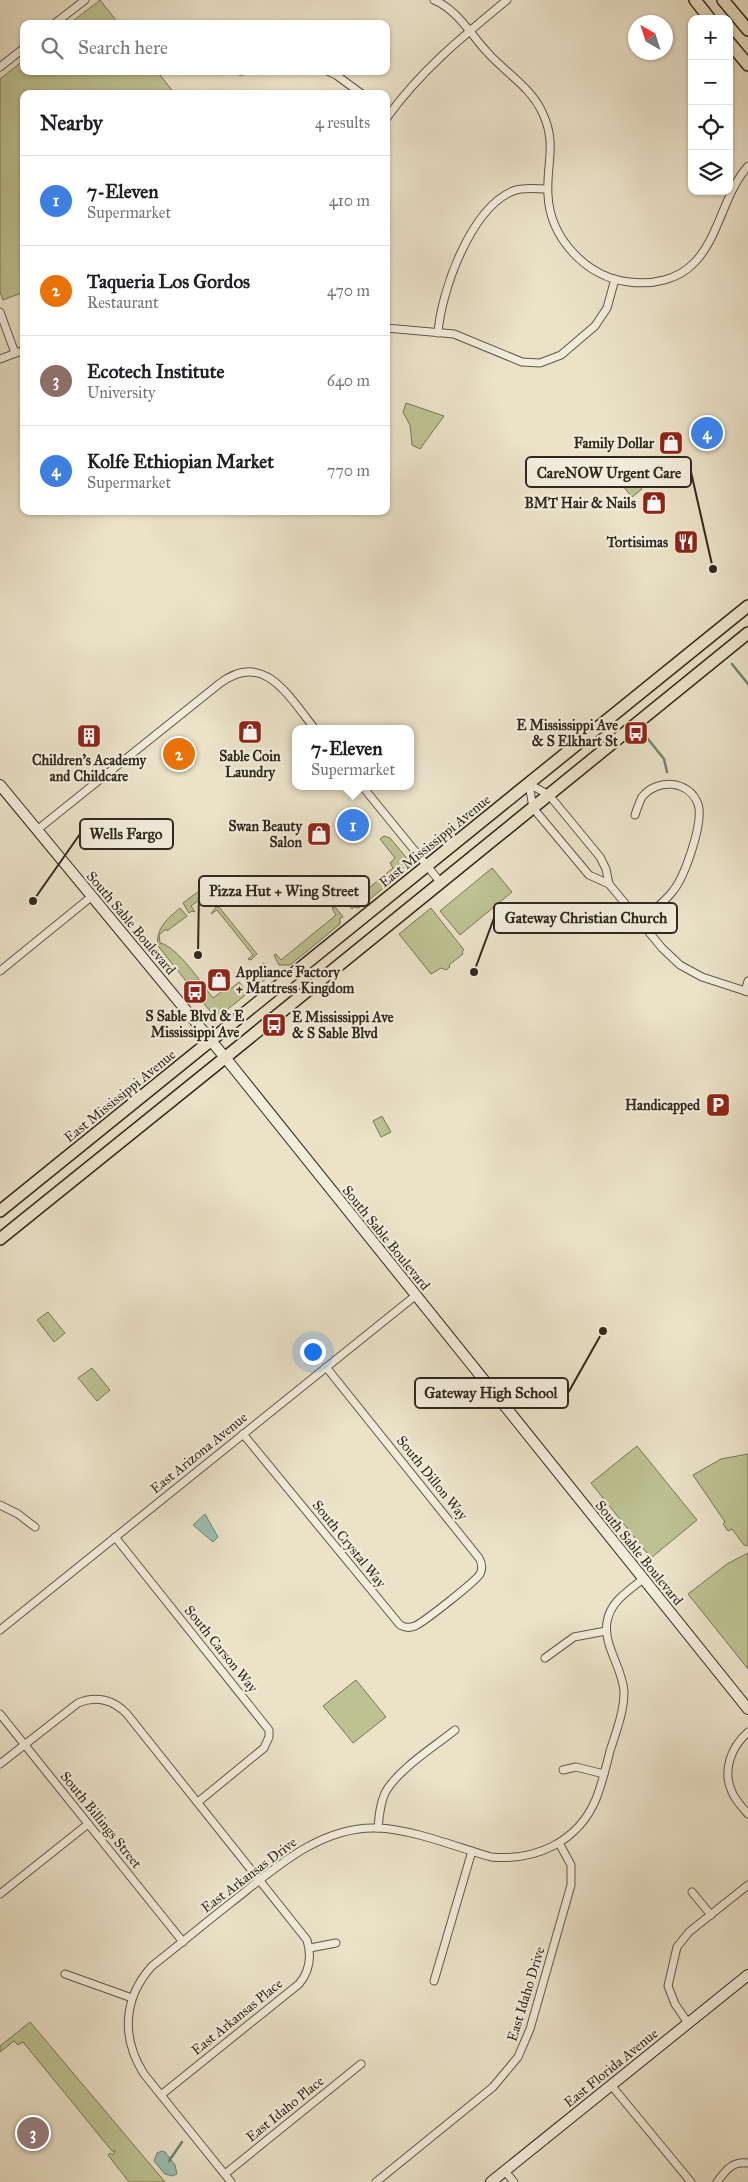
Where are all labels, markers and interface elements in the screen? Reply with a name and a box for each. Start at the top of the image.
north arrow [628,15,673,60]
map controls [688,15,733,195]
button: + [688,15,733,60]
search box [20,20,390,75]
icon: search [38,34,66,62]
text: Search here [78,36,168,59]
button: − [688,60,733,105]
button: locate [688,105,733,150]
text: Nearby [40,110,103,136]
text: 4 results [315,113,370,132]
button: layers [688,150,733,195]
text: 7-Eleven [87,180,159,203]
text: 1 [53,191,59,210]
text: 410 m [329,191,370,210]
text: Supermarket [87,203,171,222]
text: Taqueria Los Gordos [87,270,250,293]
text: 2 [52,281,60,300]
text: 470 m [327,281,370,300]
text: Restaurant [87,293,159,312]
text: Ecotech Institute [87,360,224,383]
text: 3 [53,371,59,390]
text: 640 m [327,371,370,390]
text: University [87,383,156,402]
pin: 4 [691,414,723,452]
shop icon: Family Dollar [658,430,684,456]
place label: Family Dollar [574,435,655,453]
text: Kolfe Ethiopian Market [87,450,274,473]
callout: CareNOW Urgent Care [526,457,691,487]
text: 4 [52,461,60,480]
text: 770 m [327,461,370,480]
text: CareNOW Urgent Care [537,464,682,483]
text: Supermarket [87,473,171,492]
shop icon: BMT Hair & Nails [641,490,667,516]
place label: BMT Hair & Nails [525,495,636,512]
restaurant icon: Tortisimas [673,529,699,555]
place label: Tortisimas [606,534,668,551]
place label: E Mississippi Ave & S Elkhart St [516,717,618,750]
shop icon: Sable Coin Laundry [237,719,263,745]
bus stop icon: E Mississippi Ave & S Elkhart St [623,720,649,746]
building icon: Children's Academy and Childcare [76,723,102,749]
popup [292,725,414,790]
pin: 2 [163,735,195,773]
text: 7-Eleven [311,737,382,760]
place label: Sable Coin Laundry [219,748,281,782]
place label: Children's Academy and Childcare [32,752,147,785]
text: Supermarket [311,760,395,779]
street label: East Mississippi Avenue [376,791,494,891]
pin: 1 [337,806,369,844]
place label: Swan Beauty Salon [228,818,303,851]
callout: Wells Fargo [80,819,173,849]
shop icon: Swan Beauty Salon [306,821,332,847]
text: Wells Fargo [90,825,163,844]
street label: South Sable Boulevard [83,868,179,978]
callout: Pizza Hut + Wing Street [199,876,369,906]
text: Pizza Hut + Wing Street [209,882,360,901]
callout: Gateway Christian Church [494,903,677,933]
text: Gateway Christian Church [505,909,668,928]
place label: Appliance Factory + Mattress Kingdom [235,964,355,998]
shop icon: Appliance Factory + Mattress Kingdom [206,967,232,993]
bus stop icon: S Sable Blvd & E Mississippi Ave [182,979,208,1005]
place label: S Sable Blvd & E Mississippi Ave [146,1008,244,1042]
place label: E Mississippi Ave & S Sable Blvd [292,1009,394,1042]
bus stop icon: E Mississippi Ave & S Sable Blvd [261,1012,287,1038]
street label: East Mississippi Avenue [61,1046,179,1146]
parking icon: Handicapped [705,1092,731,1118]
place label: Handicapped [625,1097,701,1115]
street label: South Sable Boulevard [339,1182,433,1294]
your location [300,1339,326,1365]
callout: Gateway High School [415,1378,568,1408]
text: Gateway High School [424,1384,559,1403]
street label: East Arizona Avenue [147,1409,251,1497]
street label: South Dillon Way [393,1432,471,1524]
street label: South Crystal Way [309,1497,390,1591]
street label: South Sable Boulevard [592,1497,686,1609]
street label: South Carson Way [181,1602,262,1696]
street label: South Billings Street [57,1768,145,1872]
street label: East Arkansas Drive [198,1833,300,1916]
street label: East Idaho Drive [504,1945,548,2043]
street label: East Arkansas Place [188,1975,286,2059]
street label: East Florida Avenue [561,2025,662,2111]
street label: East Idaho Place [243,2072,327,2146]
pin: 3 [17,2114,49,2152]

